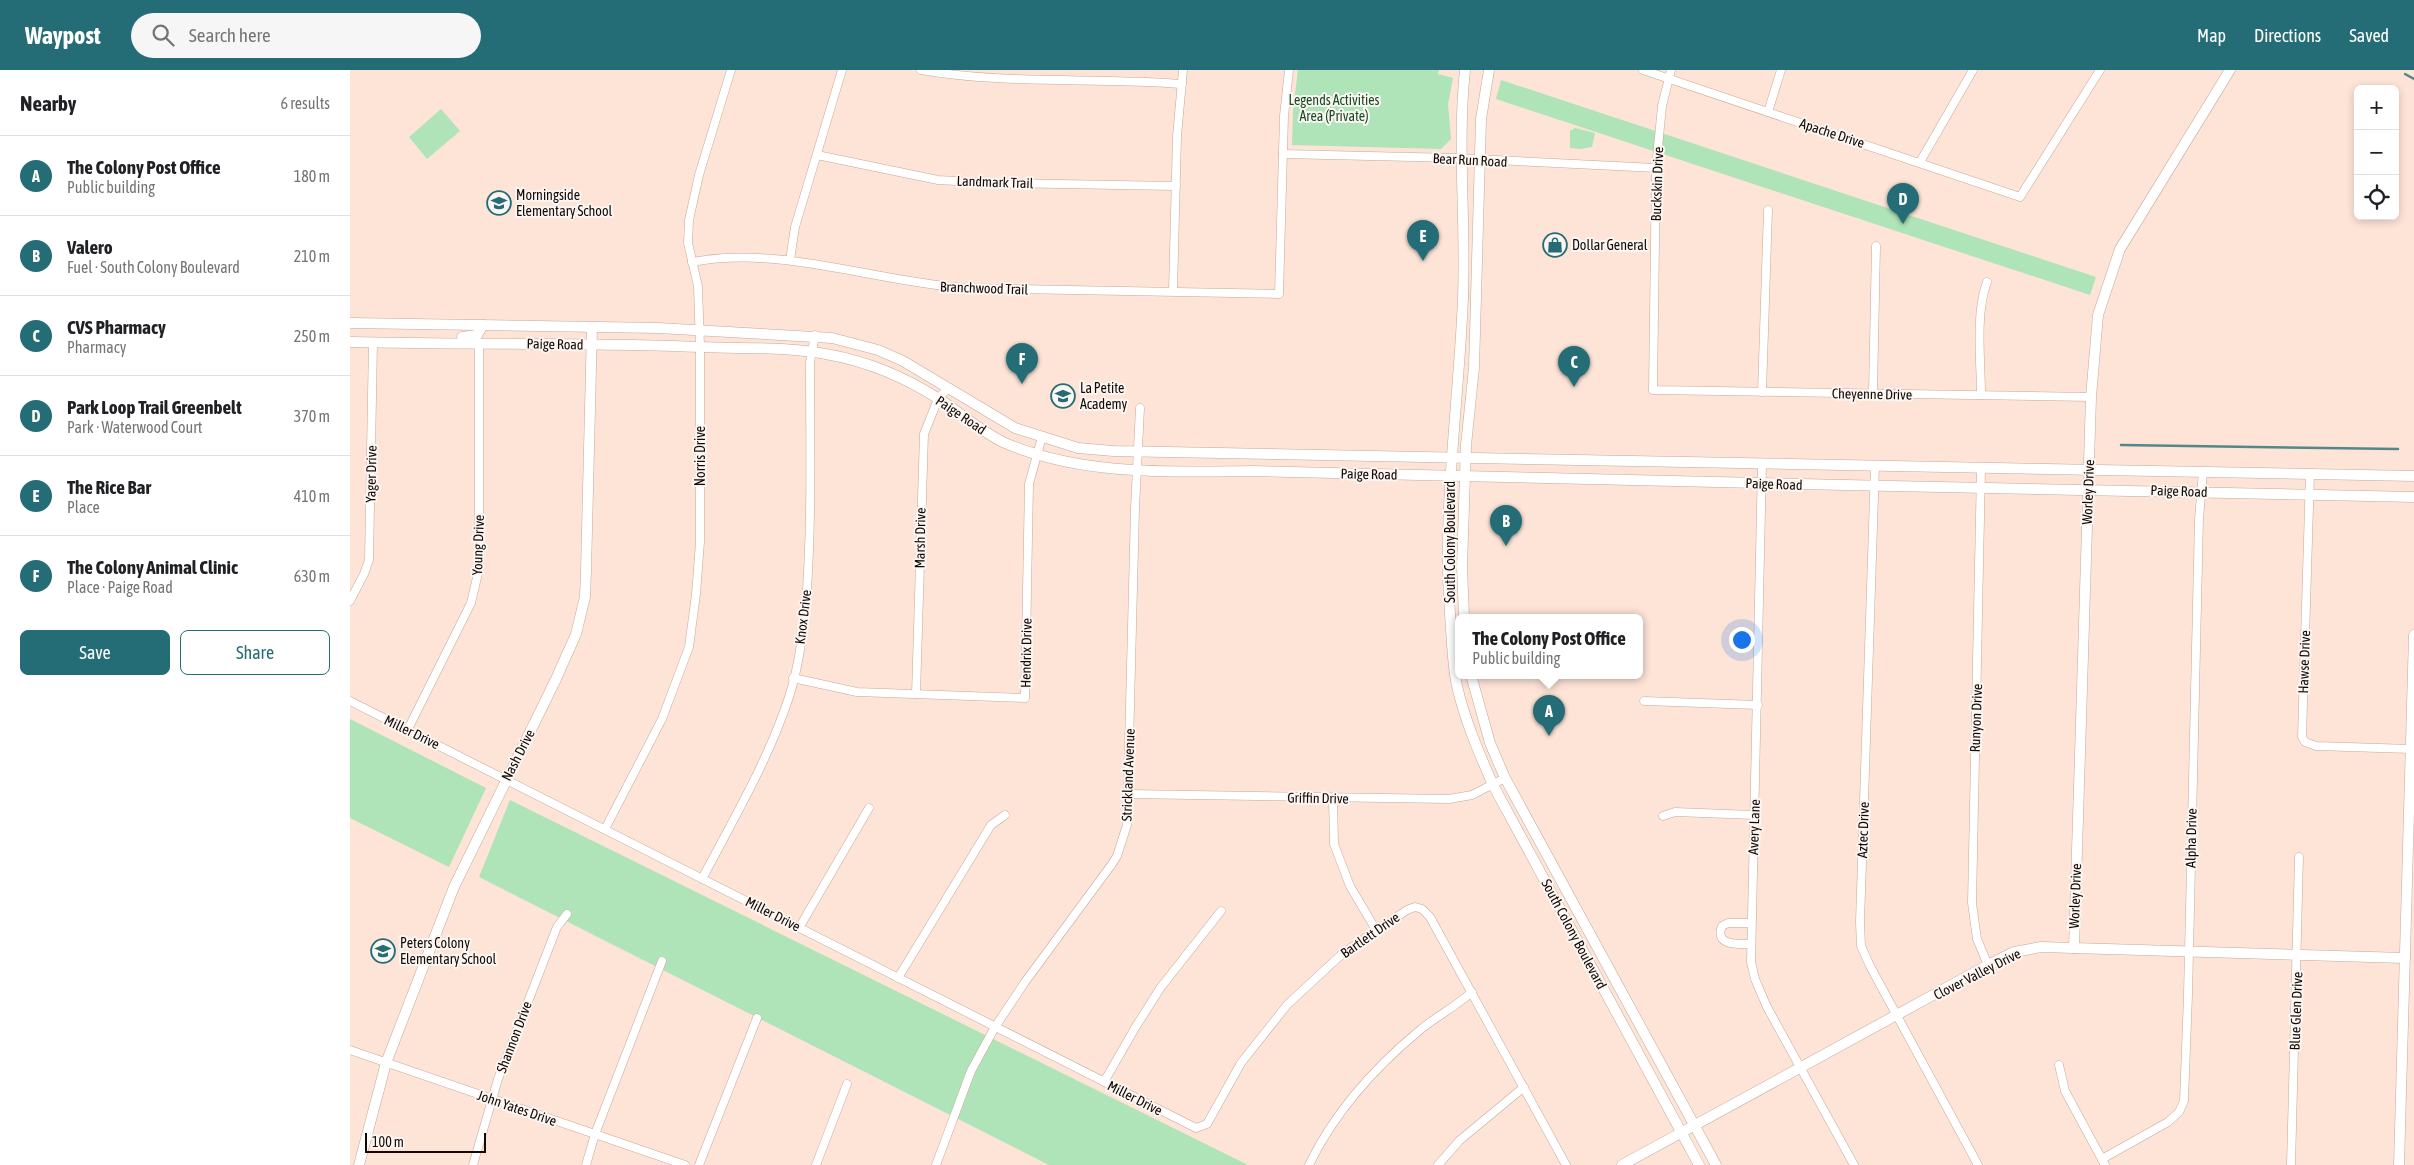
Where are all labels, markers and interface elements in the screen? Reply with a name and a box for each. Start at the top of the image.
search box [131,13,481,58]
icon: search [149,21,177,49]
text: Waypost [25,22,101,49]
text: Search here [189,24,271,46]
text: Map [2197,25,2226,46]
text: Directions [2254,25,2321,46]
text: Saved [2349,25,2389,46]
map controls [2354,85,2399,220]
button: + [2354,85,2399,130]
text: Nearby [20,91,76,115]
park label: Legends Activities Area (Private) [1289,92,1380,124]
text: 6 results [280,94,330,112]
street label: Apache Drive [1797,115,1867,151]
button: − [2354,130,2399,175]
street label: Buckskin Drive [1648,146,1666,222]
street label: Bear Run Road [1432,150,1508,170]
text: The Colony Post Office [67,156,221,178]
text: A [32,167,40,185]
text: 180 m [294,167,330,185]
street label: Landmark Trail [956,173,1034,191]
button: locate [2354,175,2399,220]
text: Public building [67,178,155,196]
pin: D [1887,183,1919,224]
place label: Morningside Elementary School [516,187,612,219]
school or university icon: Morningside Elementary School [486,190,512,216]
pin: E [1407,220,1439,261]
shop icon: Dollar General [1542,232,1568,258]
text: Valero [67,236,113,258]
place label: Dollar General [1572,237,1648,253]
text: B [32,247,40,265]
text: 210 m [294,247,330,265]
text: Fuel · South Colony Boulevard [67,258,240,276]
street label: Branchwood Trail [940,278,1029,298]
text: CVS Pharmacy [67,316,166,338]
text: C [32,327,40,345]
text: 250 m [294,327,330,345]
street label: Paige Road [526,336,584,352]
text: Pharmacy [67,338,126,356]
pin: F [1006,343,1038,384]
pin: C [1558,346,1590,387]
place label: La Petite Academy [1080,380,1128,412]
school or university icon: La Petite Academy [1050,383,1076,409]
street label: Cheyenne Drive [1832,385,1912,403]
street label: Paige Road [933,392,989,438]
text: Park Loop Trail Greenbelt [67,396,242,418]
text: D [32,407,40,425]
text: 370 m [294,407,330,425]
text: Park · Waterwood Court [67,418,202,436]
street label: Norris Drive [692,426,708,486]
street label: Yager Drive [363,445,379,503]
street label: Worley Drive [2079,459,2097,525]
street label: Paige Road [1340,466,1398,482]
street label: Paige Road [1745,475,1803,493]
text: The Rice Bar [67,476,151,498]
street label: South Colony Boulevard [1442,481,1458,603]
street label: Paige Road [2150,482,2208,500]
text: E [33,487,39,505]
text: 410 m [294,487,330,505]
text: Place [67,498,100,516]
pin: B [1490,505,1522,546]
street label: Marsh Drive [911,507,929,569]
street label: Young Drive [469,514,487,576]
text: The Colony Animal Clinic [67,556,238,578]
text: F [33,567,39,585]
text: 630 m [294,567,330,585]
text: Place · Paige Road [67,578,173,596]
street label: Knox Drive [792,589,814,645]
popup [1455,614,1643,679]
street label: Hendrix Drive [1017,618,1035,688]
text: The Colony Post Office [1472,627,1626,649]
your location [1729,627,1755,653]
button: Save [20,630,170,675]
button: Share [180,630,330,675]
street label: Hawse Drive [2295,630,2313,694]
text: Public building [1472,649,1560,667]
street label: Runyon Drive [1967,683,1985,753]
pin: A [1533,695,1565,736]
street label: Miller Drive [382,712,442,752]
street label: Nash Drive [498,727,538,783]
street label: Strickland Avenue [1118,728,1138,822]
street label: Griffin Drive [1287,789,1349,807]
street label: Avery Lane [1745,799,1763,855]
street label: Aztec Drive [1854,802,1872,858]
street label: Alpha Drive [2182,808,2200,868]
street label: Worley Drive [2066,863,2084,929]
street label: South Colony Boulevard [1538,876,1610,992]
street label: Miller Drive [743,893,803,935]
street label: Bartlett Drive [1337,909,1403,961]
place label: Peters Colony Elementary School [400,935,496,967]
school or university icon: Peters Colony Elementary School [370,938,396,964]
street label: Clover Valley Drive [1931,945,2023,1003]
street label: Blue Glen Drive [2287,971,2305,1051]
street label: Shannon Drive [493,999,535,1075]
street label: Miller Drive [1105,1077,1165,1119]
street label: John Yates Drive [475,1087,559,1129]
scale bar [365,1130,486,1153]
text: 100 m [372,1134,404,1150]

